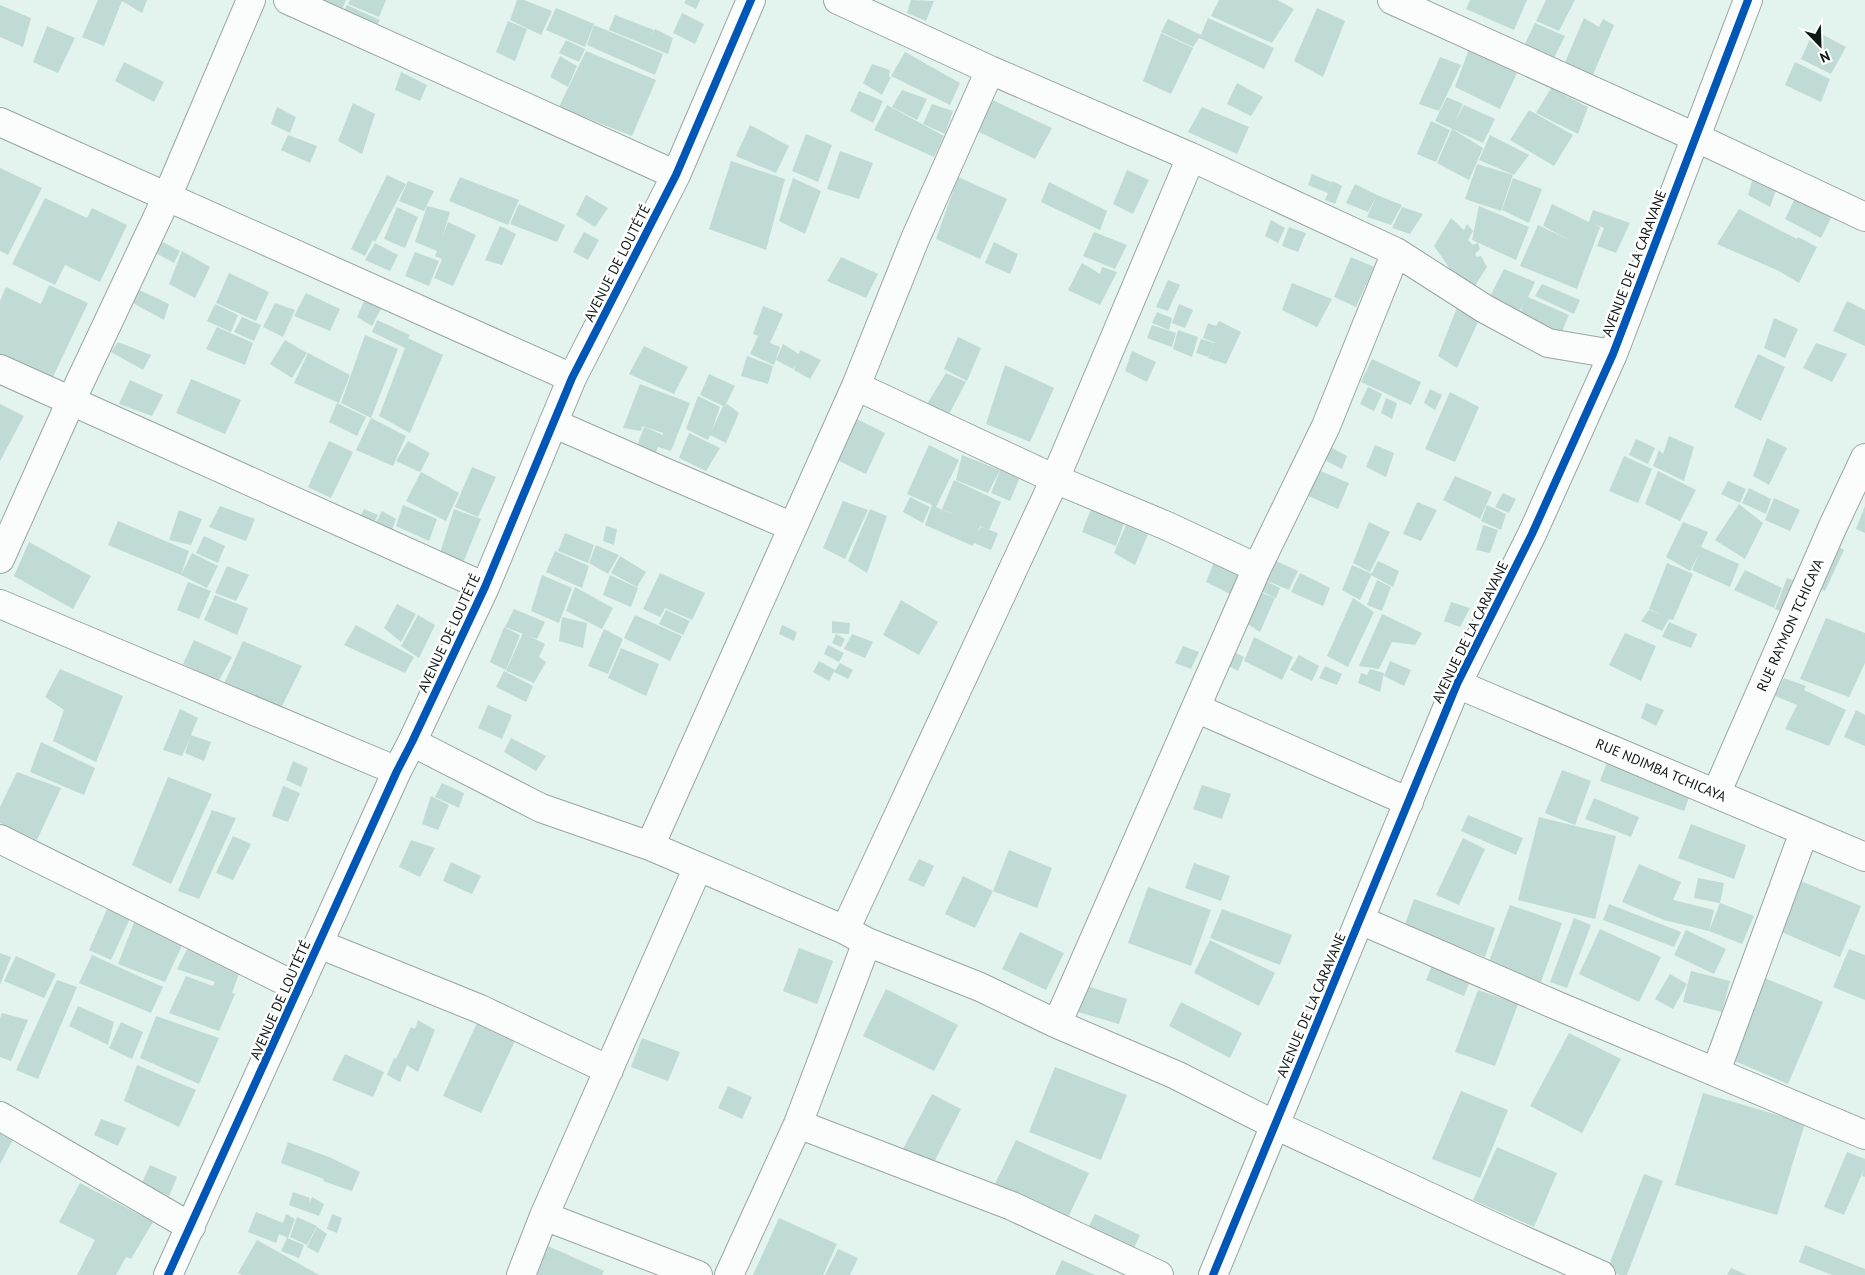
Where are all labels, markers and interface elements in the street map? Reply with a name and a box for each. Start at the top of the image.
north arrow [1795,20,1845,70]
text: N [1817,47,1833,67]
street label: AVENUE DE LA CARAVANE [1598,187,1670,339]
street label: AVENUE DE LOUTÉTÉ [580,202,654,324]
street label: RUE RAYMON TCHICAYA [1753,555,1828,694]
street label: AVENUE DE LA CARAVANE [1428,558,1512,706]
street label: AVENUE DE LOUTÉTÉ [414,571,484,695]
street label: RUE NDIMBA TCHICAYA [1593,734,1730,806]
street label: AVENUE DE LA CARAVANE [1272,930,1350,1080]
street label: AVENUE DE LOUTÉTÉ [246,938,314,1062]

